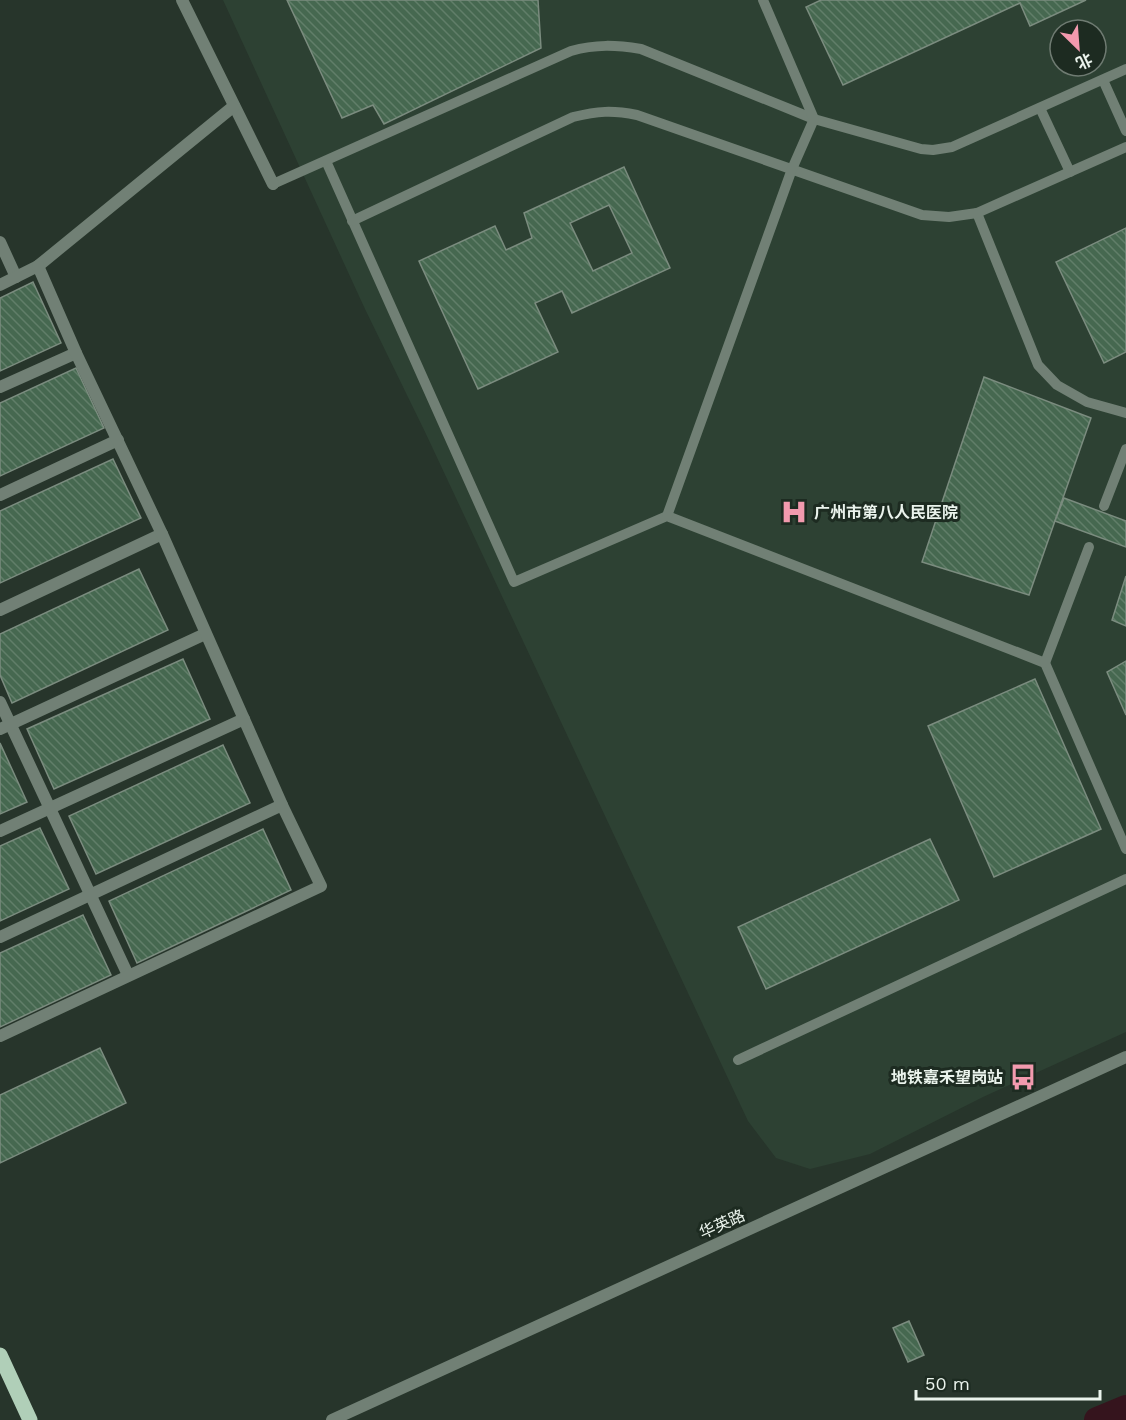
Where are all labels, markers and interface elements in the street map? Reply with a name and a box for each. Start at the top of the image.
north arrow [1048,18,1108,78]
text: 北 [1073,49,1095,73]
hospital icon: 广州市第八人民医院 [779,497,809,527]
place label: 广州市第八人民医院 [814,503,958,522]
bus stop icon: 地铁嘉禾望岗站 [1008,1062,1038,1092]
place label: 地铁嘉禾望岗站 [891,1068,1003,1087]
street label: 华英路 [696,1206,748,1242]
scale bar [916,1363,1100,1401]
text: 50 m [925,1373,970,1394]

